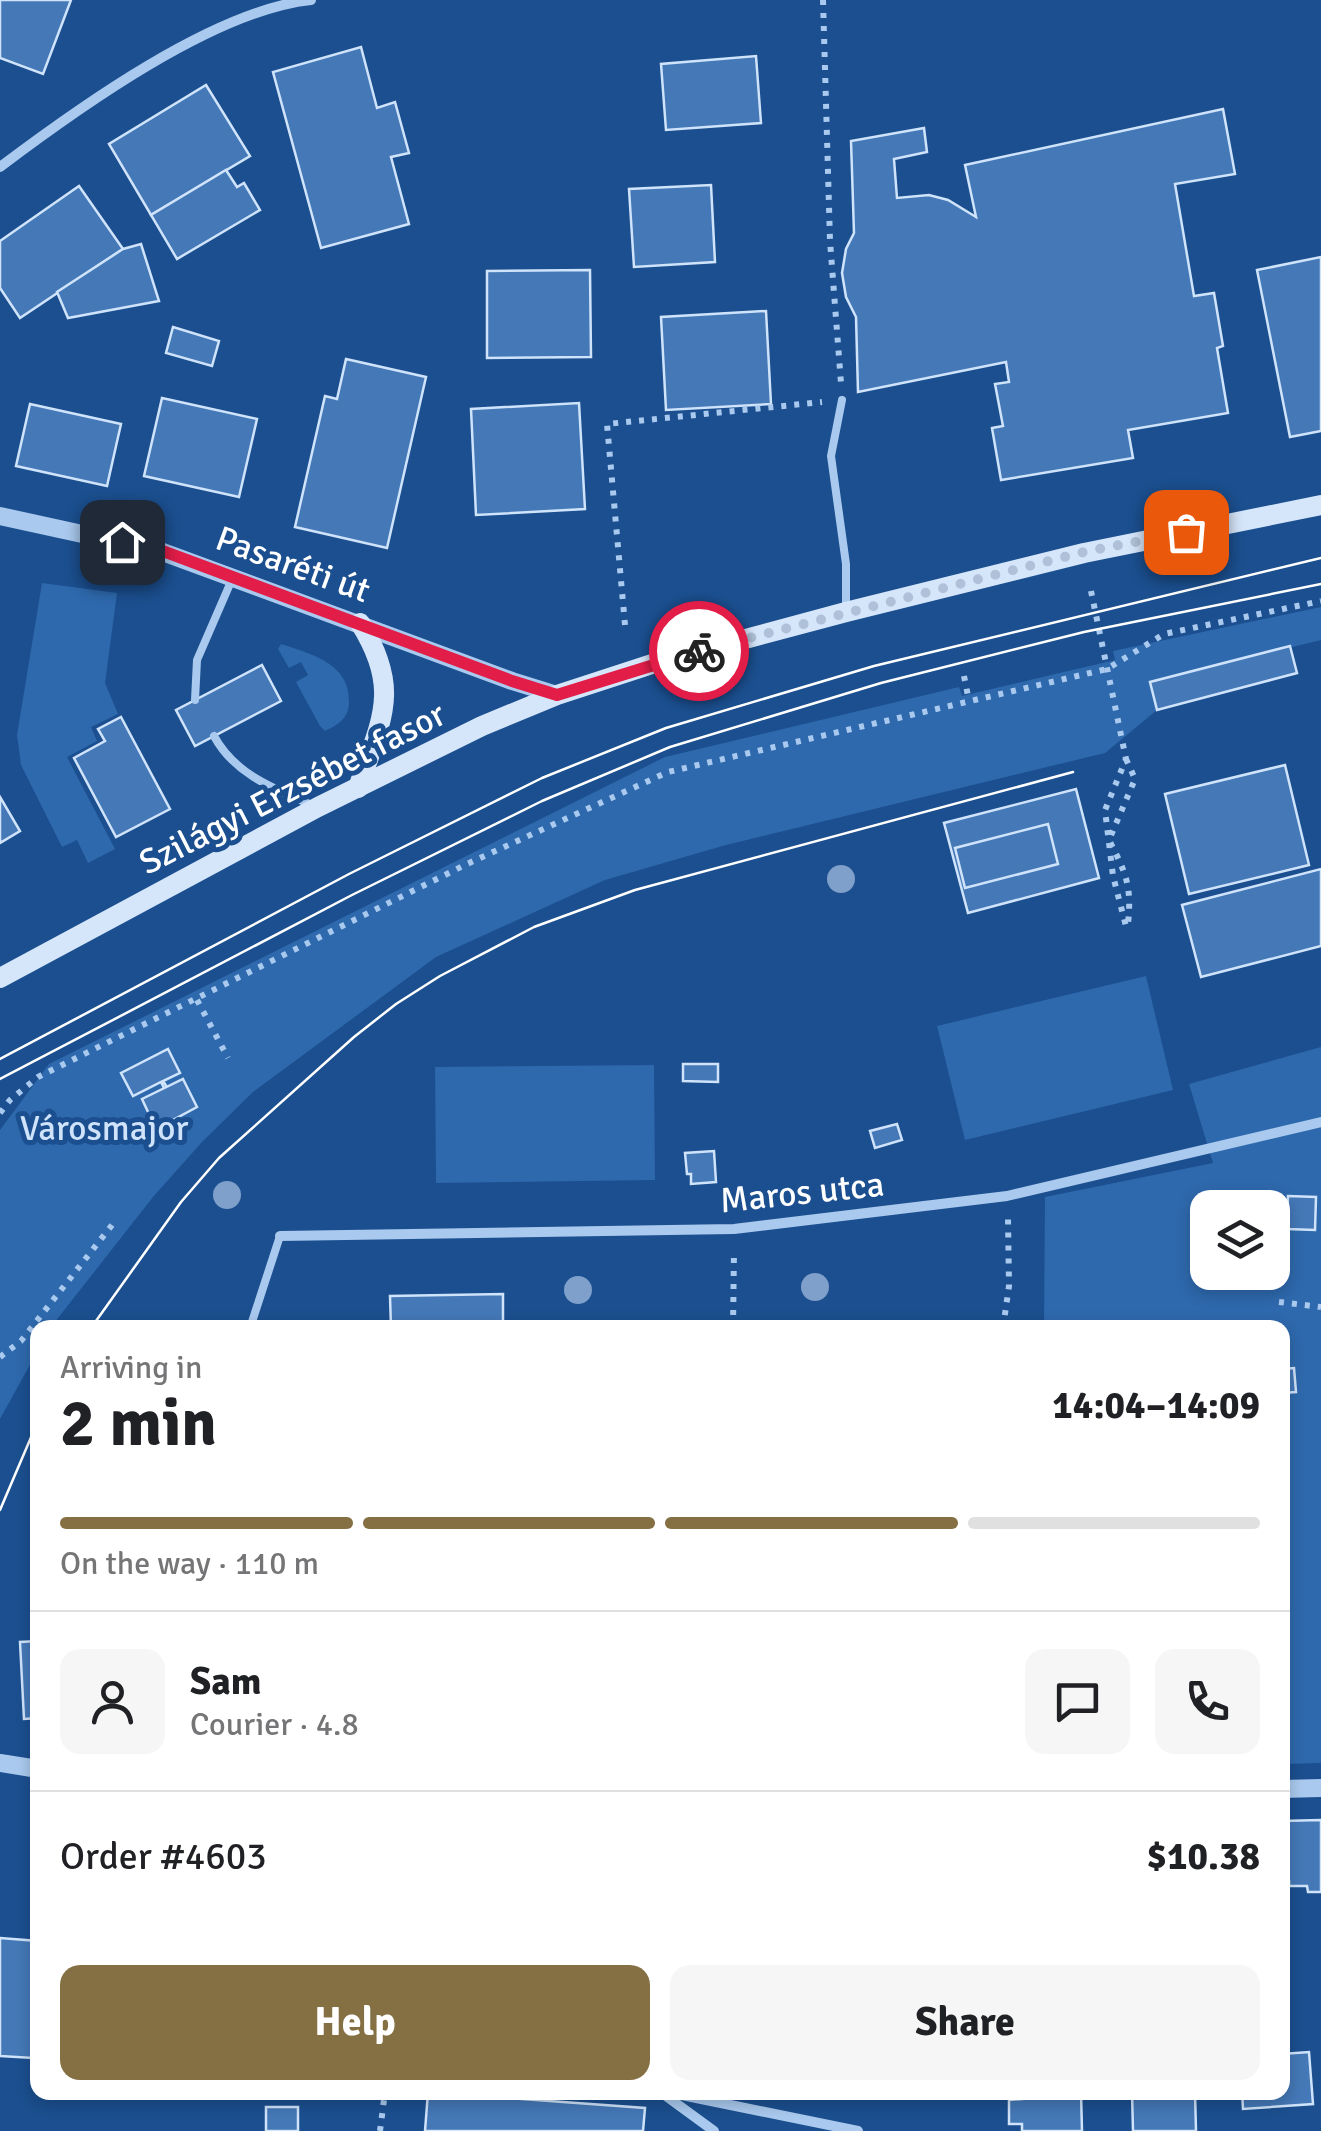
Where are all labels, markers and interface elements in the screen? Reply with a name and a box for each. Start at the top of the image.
pin [1144,490,1229,575]
pin [80,500,165,585]
icon: bag [1159,505,1214,560]
icon: home [95,515,150,570]
street label: Pasaréti út [210,517,376,612]
courier [649,601,749,701]
icon: bike [672,624,727,679]
street label: Szilágyi Erzsébet fasor [132,693,453,884]
park label: Városmajor [20,1107,188,1150]
street label: Maros utca [718,1163,886,1222]
map controls [1190,1190,1290,1290]
button: layers [1190,1190,1290,1290]
text: Arriving in [60,1348,202,1387]
text: 14:04–14:09 [1052,1382,1260,1429]
text: 2 min [60,1384,217,1464]
text: On the way · 110 m [60,1544,319,1583]
button: person [60,1649,165,1754]
button: chat [1025,1649,1130,1754]
button: phone [1155,1649,1260,1754]
text: Sam [190,1658,261,1705]
text: Courier · 4.8 [190,1705,359,1744]
text: Order #4603 [60,1833,267,1880]
text: $10.38 [1147,1833,1260,1880]
button: Help [60,1965,650,2080]
button: Share [670,1965,1260,2080]

